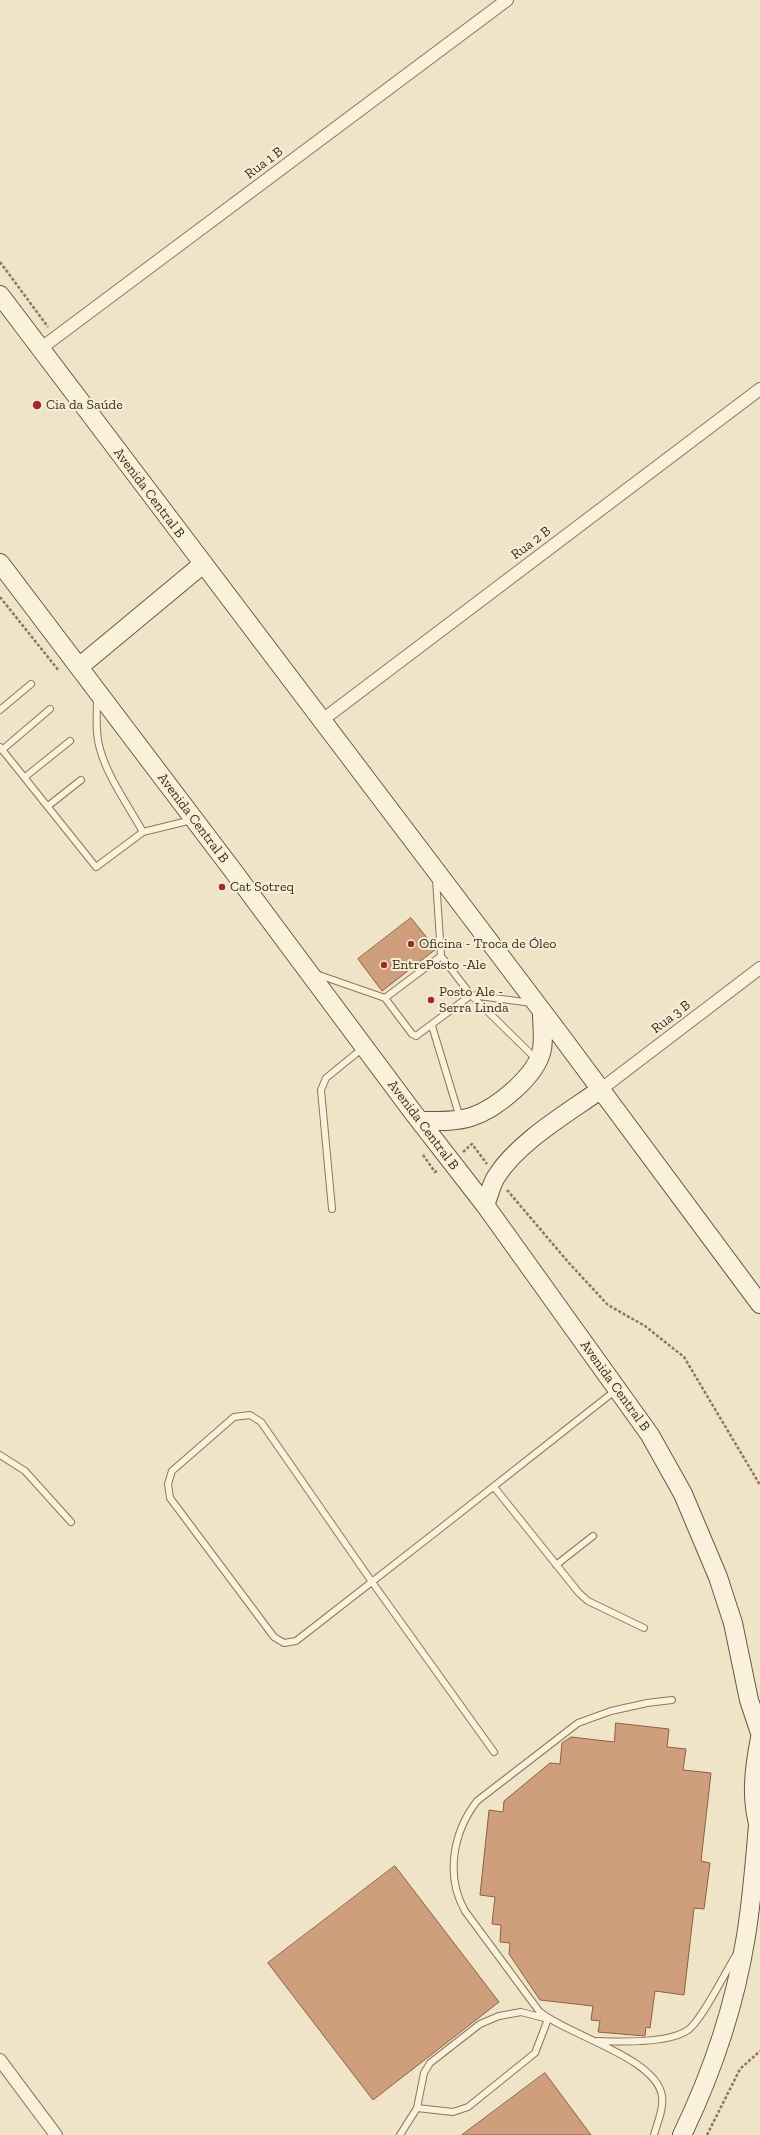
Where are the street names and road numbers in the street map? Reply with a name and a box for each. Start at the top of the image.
street label: Rua 1 B [242,143,286,183]
street label: Avenida Central B [110,445,188,541]
street label: Rua 2 B [508,523,554,563]
street label: Avenida Central B [154,770,232,866]
street label: Rua 3 B [648,997,694,1037]
street label: Avenida Central B [384,1077,462,1173]
street label: Avenida Central B [576,1337,654,1435]

